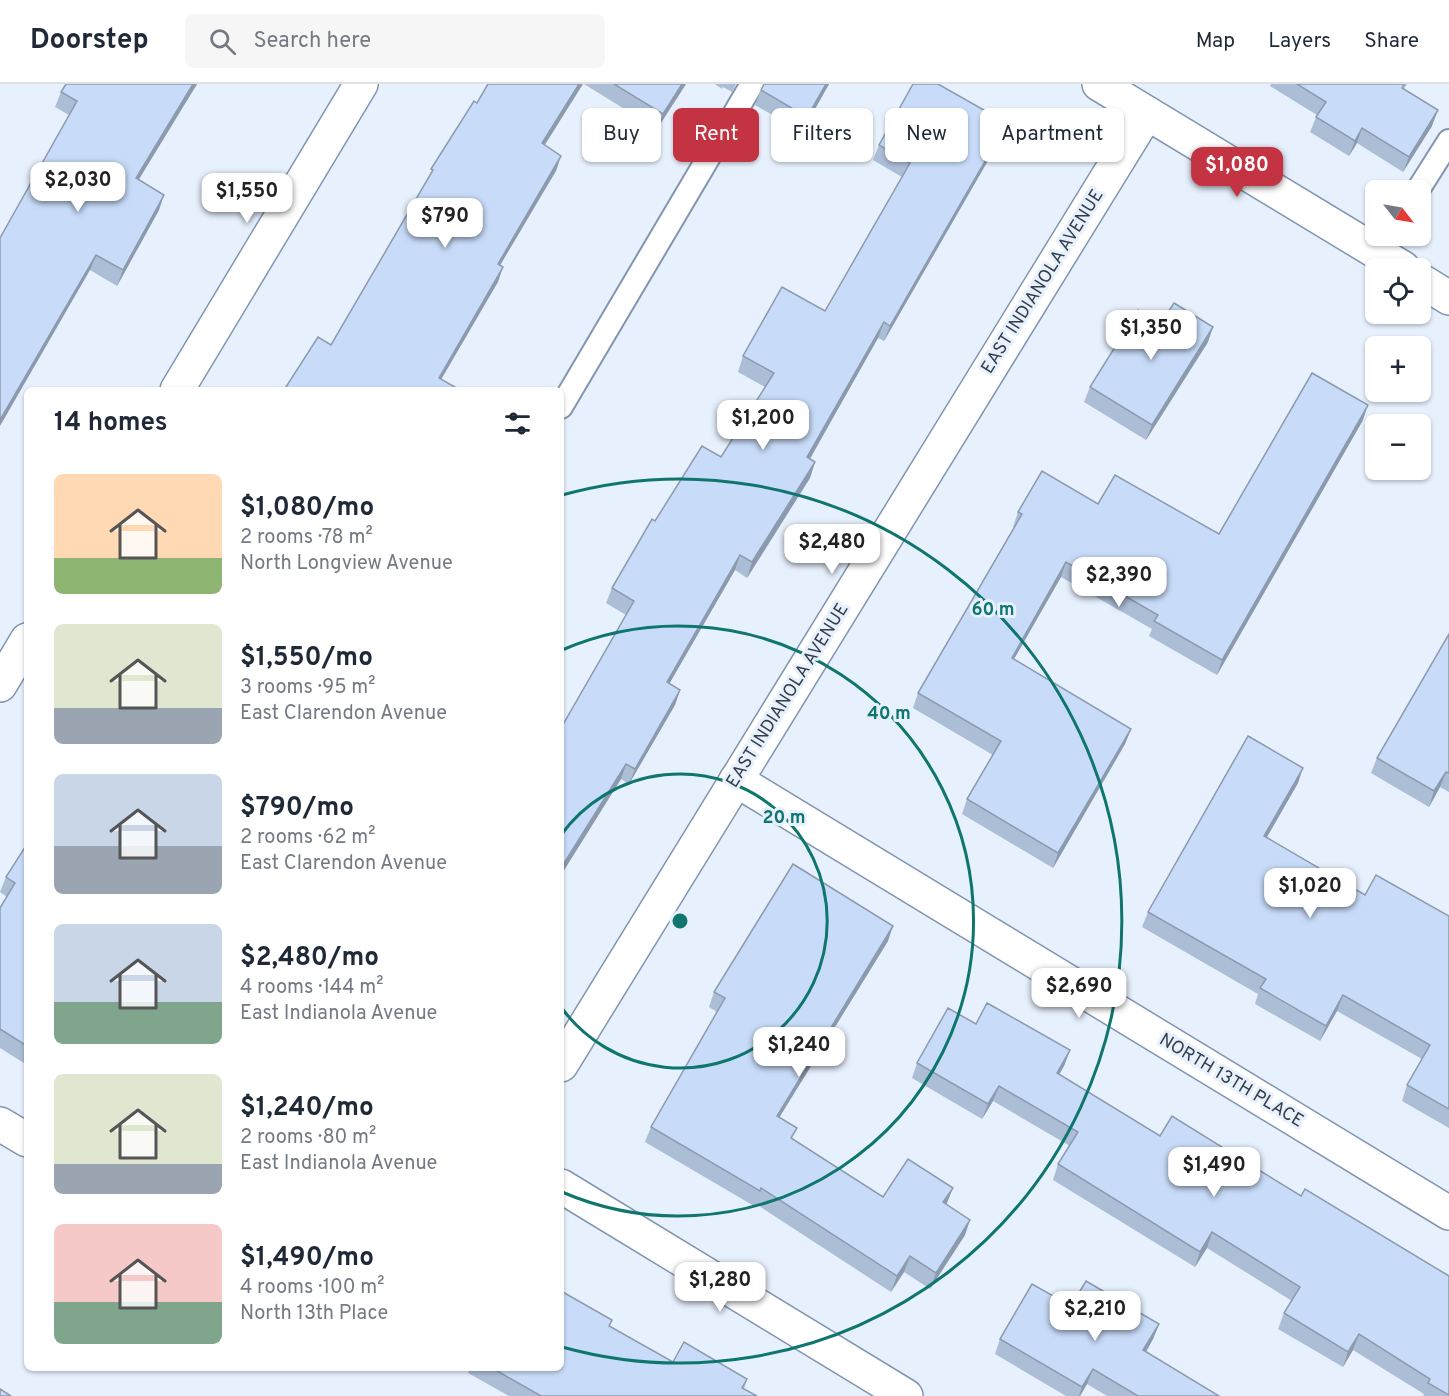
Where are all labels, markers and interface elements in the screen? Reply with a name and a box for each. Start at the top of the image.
search box [185,14,605,68]
text: Doorstep [30,23,149,59]
icon: search [206,25,239,58]
text: Search here [254,28,371,55]
text: Map [1196,28,1235,55]
text: Layers [1268,28,1331,55]
text: Share [1364,28,1419,55]
chip: Buy [582,108,661,162]
chip: Rent [673,108,759,162]
chip: Filters [771,108,873,162]
chip: New [885,108,968,162]
chip: Apartment [980,108,1124,162]
pin: $1,080 [1188,147,1286,198]
text: $1,080 [1205,153,1269,179]
pin: $2,030 [29,162,127,213]
text: $2,030 [44,168,112,194]
pin: $1,550 [198,173,296,224]
text: $1,550 [216,179,278,205]
north arrow [1365,180,1431,246]
map controls [1365,180,1431,480]
street label: EAST INDIANOLA AVENUE [977,185,1109,379]
pin: $790 [409,198,481,249]
text: $790 [421,204,469,230]
button: locate [1365,258,1431,324]
pin: $1,350 [1102,310,1200,361]
text: $1,350 [1120,316,1182,342]
button: + [1365,336,1431,402]
pin: $1,200 [714,400,812,451]
text: $1,200 [731,406,795,432]
text: 14 homes [54,407,168,440]
icon: filters [501,407,534,440]
button: − [1365,414,1431,480]
text: $1,080/mo [240,492,374,525]
icon: home [102,498,174,570]
pin: $2,480 [783,524,881,575]
text: 2 rooms · 78 m² [240,525,373,551]
text: $2,480 [798,530,866,556]
text: North Longview Avenue [240,551,453,577]
pin: $2,390 [1070,557,1168,608]
text: $2,390 [1086,563,1152,589]
street label: EAST INDIANOLA AVENUE [722,599,854,793]
text: 60 m [971,599,1015,622]
text: $1,550/mo [240,642,373,675]
icon: home [102,648,174,720]
text: 3 rooms · 95 m² [240,675,376,701]
text: East Clarendon Avenue [240,701,447,727]
text: 40 m [867,703,911,726]
text: $790/mo [240,792,354,825]
icon: home [102,798,174,870]
text: 20 m [762,807,806,830]
text: 2 rooms · 62 m² [240,825,376,851]
text: East Clarendon Avenue [240,851,447,877]
pin: $1,020 [1261,868,1359,919]
text: $1,020 [1278,874,1342,900]
centre of rings [670,911,690,931]
text: $2,480/mo [240,942,379,975]
icon: home [102,948,174,1020]
pin: $2,690 [1030,968,1128,1019]
text: $2,690 [1045,974,1113,1000]
text: 4 rooms · 144 m² [240,975,383,1001]
text: East Indianola Avenue [240,1001,437,1027]
pin: $1,240 [750,1027,848,1078]
street label: NORTH 13TH PLACE [1155,1029,1307,1133]
text: $1,240 [767,1033,831,1059]
text: $1,240/mo [240,1092,374,1125]
icon: home [102,1098,174,1170]
text: 2 rooms · 80 m² [240,1125,376,1151]
pin: $1,490 [1165,1147,1263,1198]
text: East Indianola Avenue [240,1151,437,1177]
text: $1,490 [1182,1153,1246,1179]
text: $1,490/mo [240,1242,374,1275]
icon: home [102,1248,174,1320]
pin: $1,280 [671,1262,769,1313]
text: $1,280 [689,1268,751,1294]
text: 4 rooms · 100 m² [240,1275,385,1301]
pin: $2,210 [1046,1291,1144,1342]
text: $2,210 [1064,1297,1126,1323]
text: North 13th Place [240,1301,388,1327]

